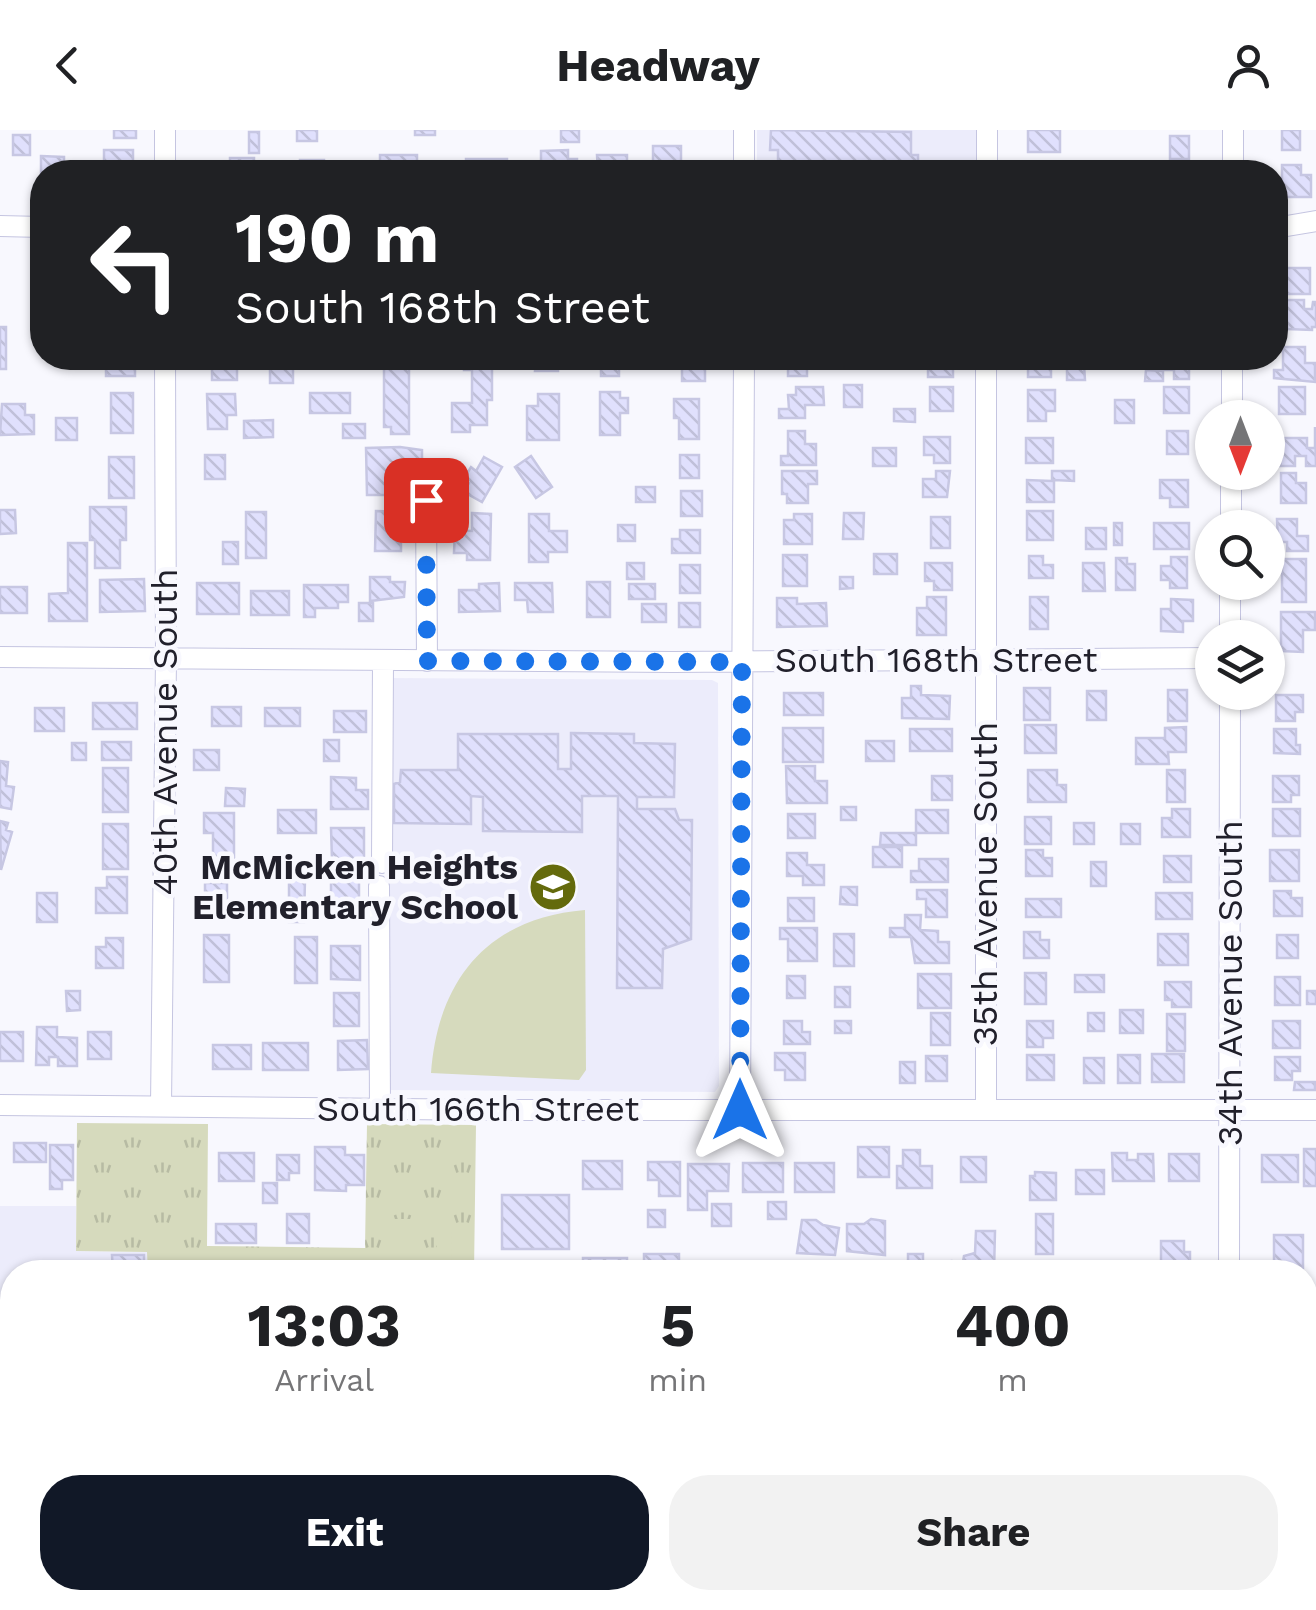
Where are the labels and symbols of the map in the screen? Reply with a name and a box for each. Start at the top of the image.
north arrow [1195,400,1285,490]
pin [384,458,469,543]
street label: 40th Avenue South [144,568,186,896]
street label: South 168th Street [775,639,1098,681]
street label: 35th Avenue South [964,722,1006,1046]
street label: 34th Avenue South [1209,820,1251,1146]
place label: McMicken Heights Elementary School [192,846,519,928]
school or university icon: McMicken Heights Elementary School [527,861,579,913]
position arrow [688,1058,792,1162]
street label: South 166th Street [317,1088,640,1130]

